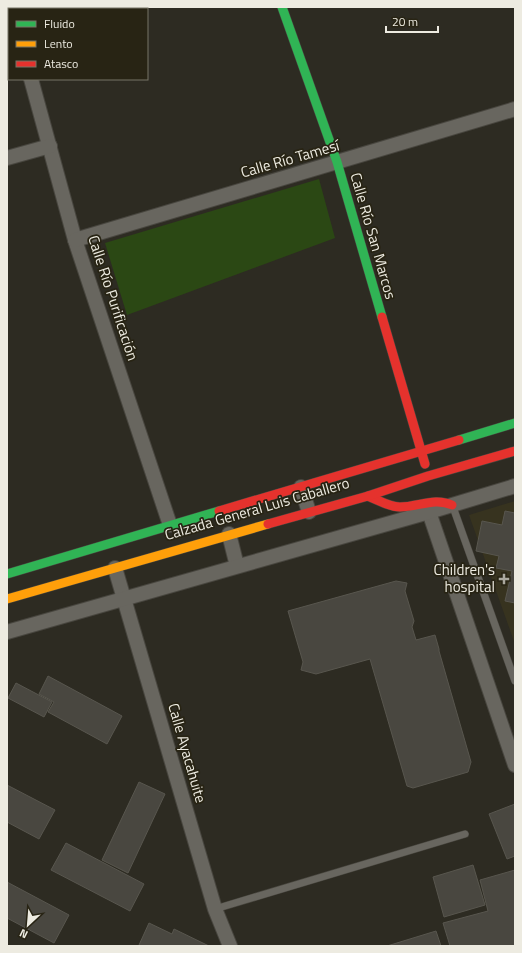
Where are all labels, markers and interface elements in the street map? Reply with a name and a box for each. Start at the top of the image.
legend [8,8,148,80]
scale bar [386,8,438,34]
text: 20 m [392,12,418,31]
text: Fluido [44,14,75,33]
text: Lento [44,34,73,53]
text: Atasco [44,54,78,73]
street label: Calle Río Tamesí [238,133,344,184]
street label: Calle Río San Marcos [344,170,403,302]
street label: Calle Río Purificación [82,232,145,364]
street label: Calzada General Luis Caballero [162,471,352,546]
place label: Children's hospital [434,558,495,598]
marker: Children's hospital [498,573,510,585]
street label: Calle Ayacahuite [162,700,213,806]
north arrow [8,905,48,945]
text: N [17,925,31,943]

